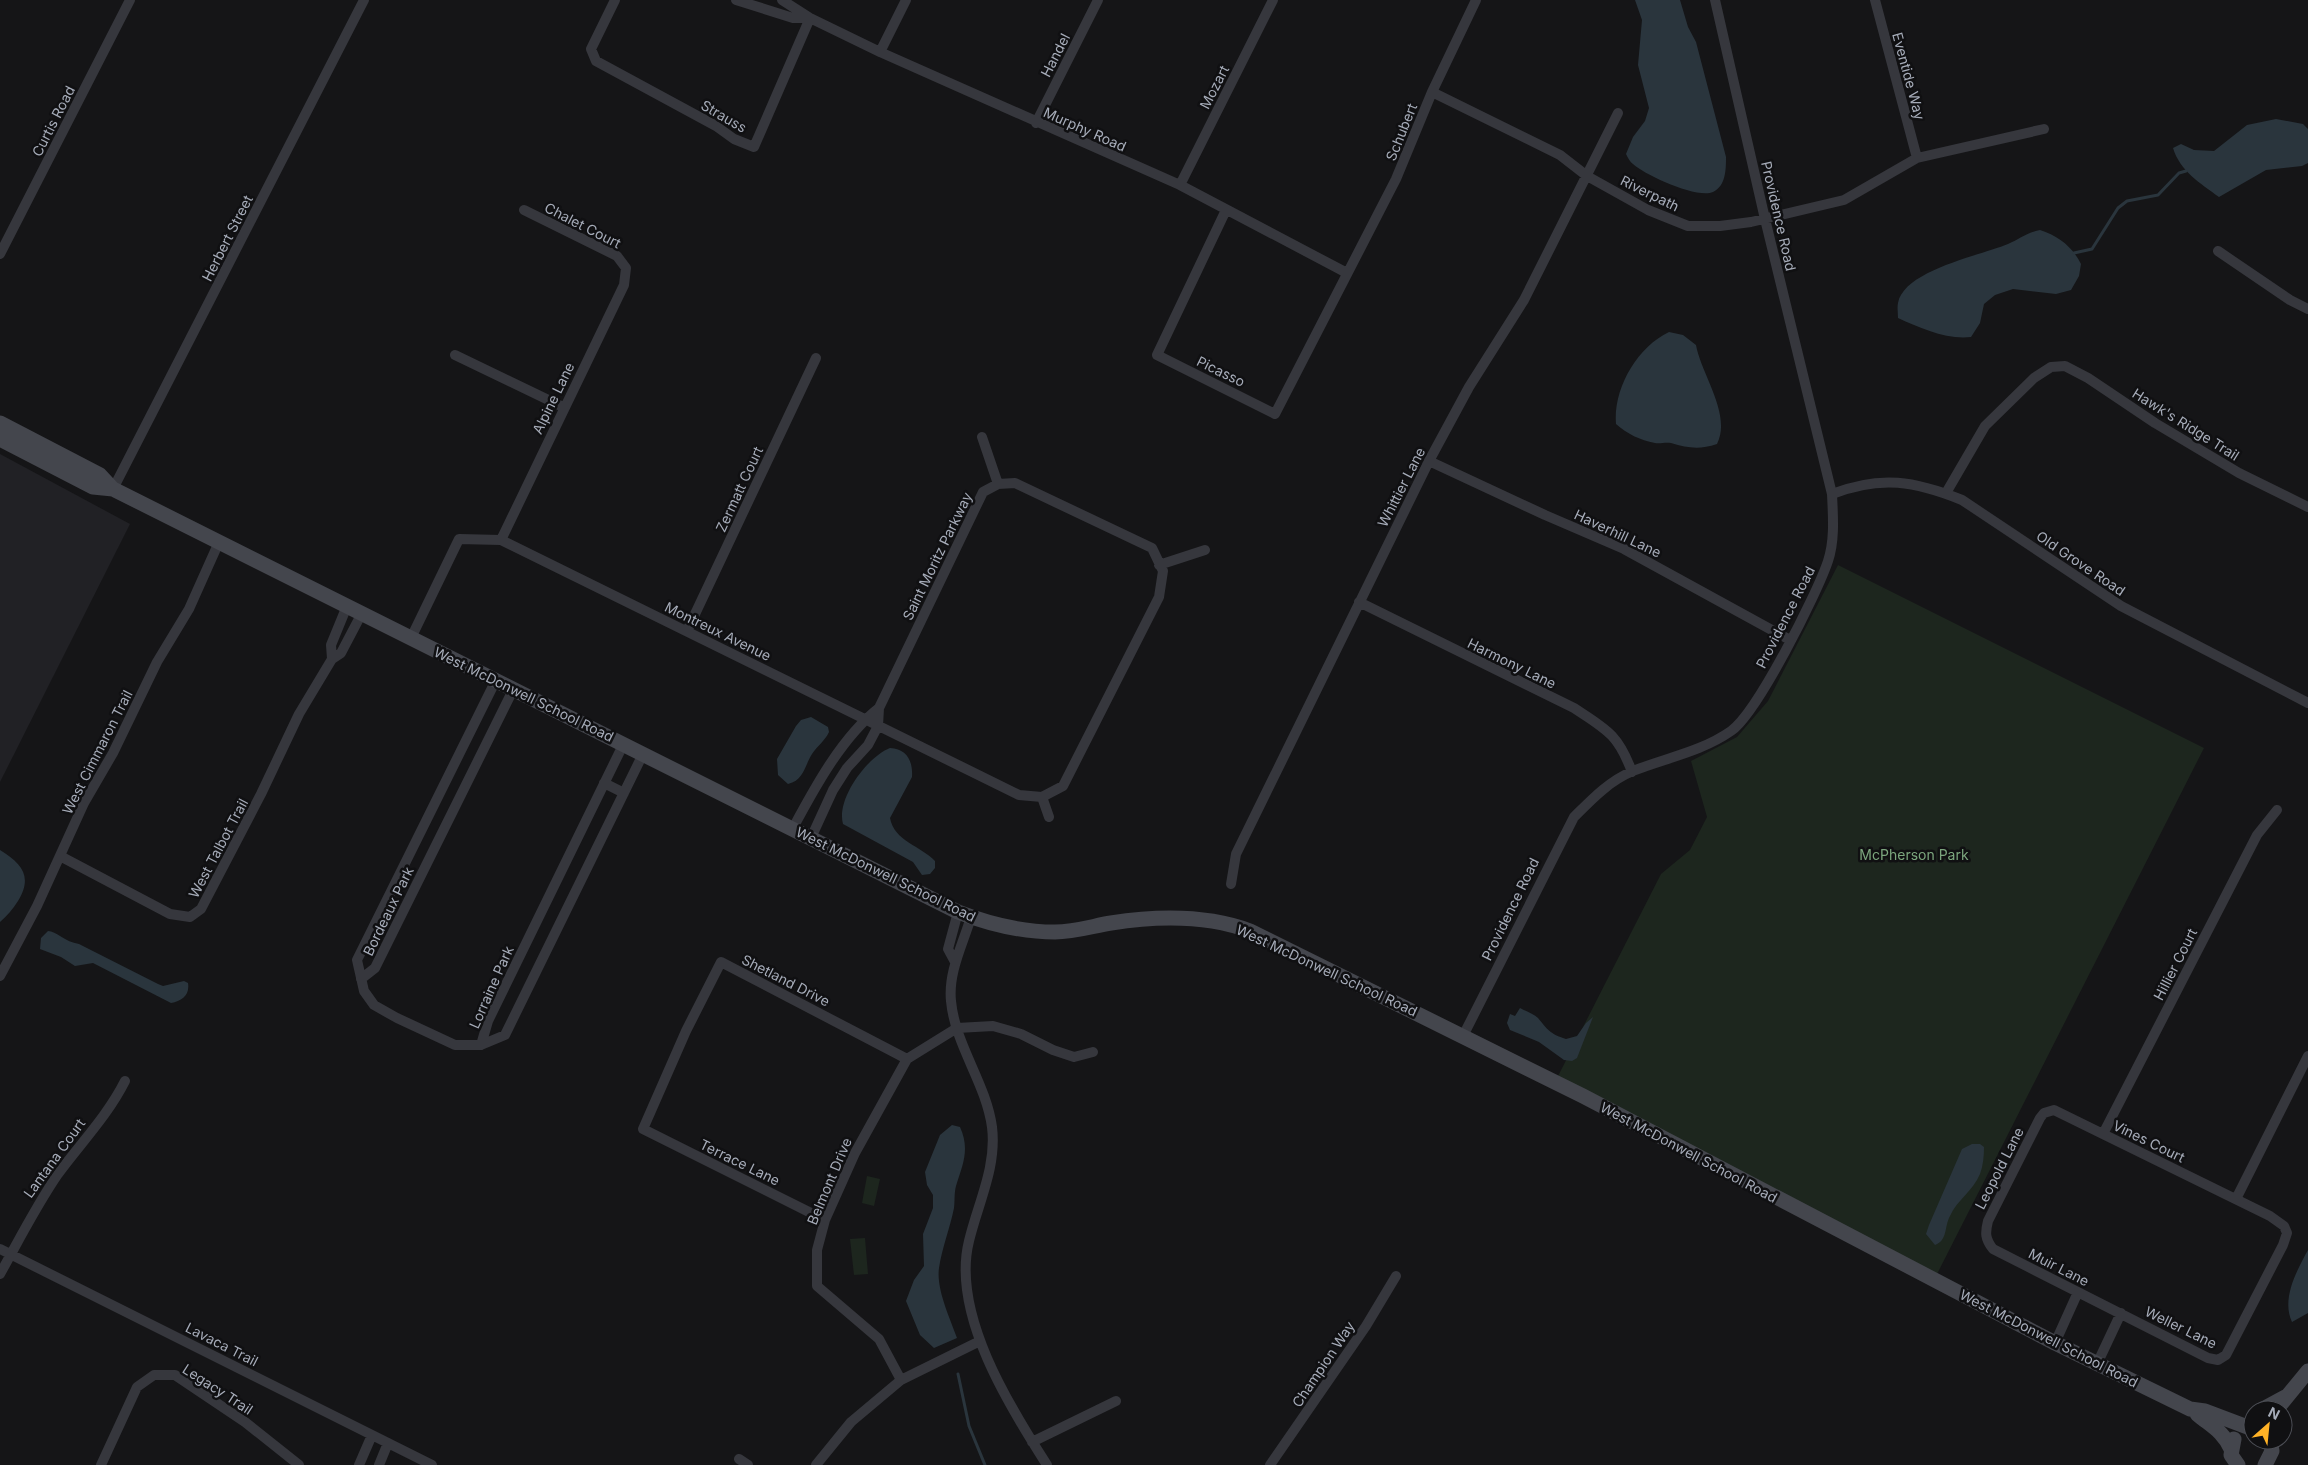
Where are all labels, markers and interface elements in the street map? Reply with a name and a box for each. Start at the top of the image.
street label: Handel [1037,30,1073,80]
street label: Eventide Way [1889,30,1929,122]
street label: Mozart [1196,62,1232,112]
street label: Curtis Road [28,83,78,159]
street label: Strauss [698,96,750,136]
street label: Schubert [1382,100,1420,163]
street label: Murphy Road [1041,103,1129,155]
street label: Providence Road [1758,159,1800,273]
street label: Riverpath [1618,172,1682,214]
street label: Herbert Street [198,192,256,284]
street label: Chalet Court [542,198,624,252]
street label: Picasso [1194,352,1248,390]
street label: Alpine Lane [528,359,578,437]
street label: Hawk's Ridge Trail [2129,384,2243,464]
street label: Zermatt Court [712,443,766,534]
street label: Whittier Lane [1374,444,1428,530]
street label: Saint Moritz Parkway [899,489,975,623]
street label: Haverhill Lane [1572,505,1664,561]
street label: Old Grove Road [2033,527,2129,599]
street label: Providence Road [1752,563,1818,671]
street label: Montreux Avenue [662,598,774,664]
street label: Harmony Lane [1465,634,1559,692]
street label: West McDonwell School Road [431,643,617,745]
street label: West Cimmaron Trail [58,687,136,817]
street label: West Talbot Trail [185,795,251,901]
street label: West McDonwell School Road [793,823,979,925]
park label: McPherson Park [1859,846,1969,863]
street label: Providence Road [1478,855,1542,963]
street label: Bordeaux Park [359,863,417,958]
street label: West McDonwell School Road [1234,920,1420,1020]
street label: Hillier Court [2150,925,2201,1003]
street label: Lorraine Park [465,943,517,1031]
street label: Shetland Drive [739,950,833,1010]
street label: West McDonwell School Road [1598,1098,1780,1206]
street label: Lantana Court [20,1115,89,1201]
street label: Vines Court [2110,1116,2188,1166]
street label: Leopold Lane [1971,1124,2027,1212]
street label: Terrace Lane [697,1135,783,1189]
street label: Belmont Drive [803,1135,855,1227]
street label: Muir Lane [2026,1245,2092,1289]
street label: West McDonwell School Road [1957,1286,2141,1390]
street label: Weller Lane [2142,1302,2220,1352]
street label: Lavaca Trail [183,1318,261,1370]
street label: Champion Way [1288,1318,1358,1410]
street label: Legacy Trail [180,1360,256,1418]
north arrow [2243,1400,2293,1450]
text: N [2266,1403,2283,1423]

